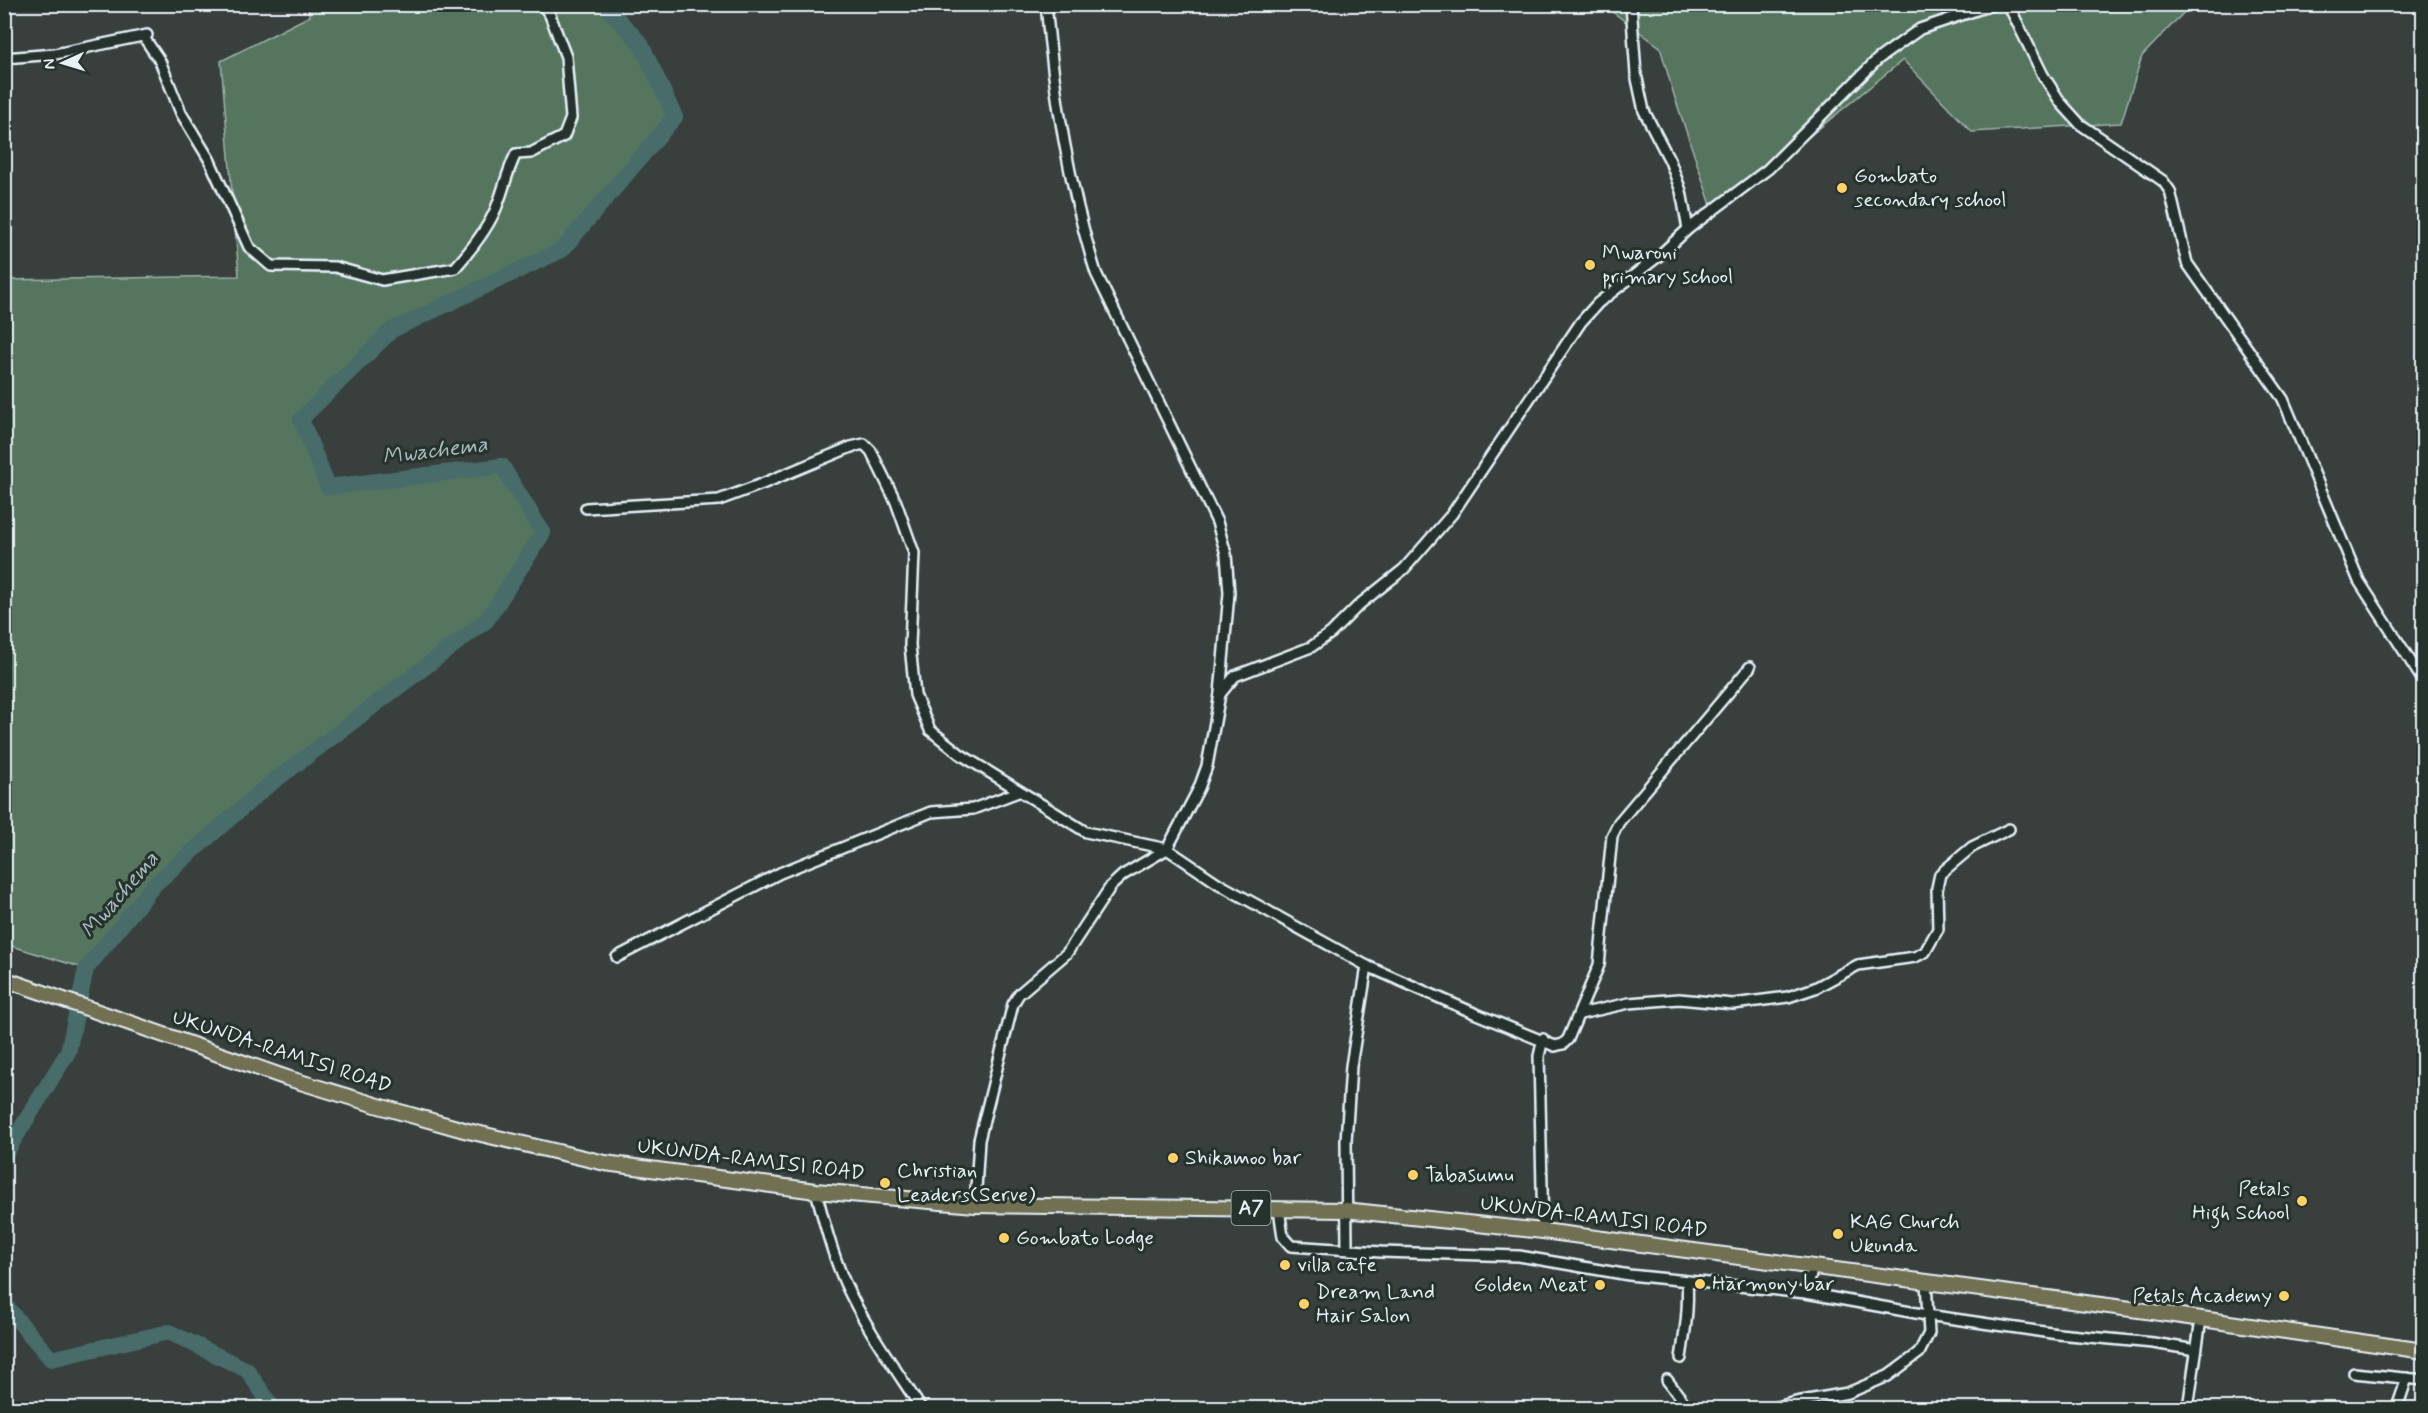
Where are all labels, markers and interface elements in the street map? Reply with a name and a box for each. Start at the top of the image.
north arrow [33,33,93,93]
text: N [39,58,60,70]
place label: Gombato secondary school [1854,162,2007,214]
marker: Gombato secondary school [1835,181,1849,195]
place label: Mwaroni primary school [1602,239,1733,291]
marker: Mwaroni primary school [1583,258,1597,272]
water label: Mwachema [381,431,489,471]
water label: Mwachema [75,846,165,944]
street label: UKUNDA-RAMISI ROAD [169,1003,395,1101]
street label: UKUNDA-RAMISI ROAD [636,1132,866,1188]
place label: Shikamoo bar [1185,1144,1302,1172]
marker: Shikamoo bar [1166,1151,1180,1165]
place label: Christian Leaders(Serve) [897,1157,1036,1209]
place label: Tabasumu [1425,1161,1514,1189]
marker: Tabasumu [1406,1168,1420,1182]
place label: Petals High School [2192,1175,2290,1229]
marker: Christian Leaders(Serve) [878,1176,892,1190]
street label: UKUNDA-RAMISI ROAD [1479,1189,1709,1245]
road number: A7 [1232,1191,1270,1225]
marker: Petals High School [2295,1194,2309,1208]
place label: KAG Church Ukunda [1850,1208,1960,1260]
place label: Gombato Lodge [1016,1224,1154,1252]
marker: KAG Church Ukunda [1831,1227,1845,1241]
marker: Gombato Lodge [997,1231,1011,1245]
place label: villa cafe [1297,1251,1377,1279]
marker: villa cafe [1278,1258,1292,1272]
place label: Harmony bar [1712,1270,1835,1298]
place label: Golden Meat [1474,1271,1588,1299]
marker: Harmony bar [1693,1277,1707,1291]
place label: Dream Land Hair Salon [1316,1278,1435,1330]
marker: Golden Meat [1593,1278,1607,1292]
place label: Petals Academy [2133,1282,2272,1310]
marker: Petals Academy [2277,1289,2291,1303]
marker: Dream Land Hair Salon [1297,1297,1311,1311]

